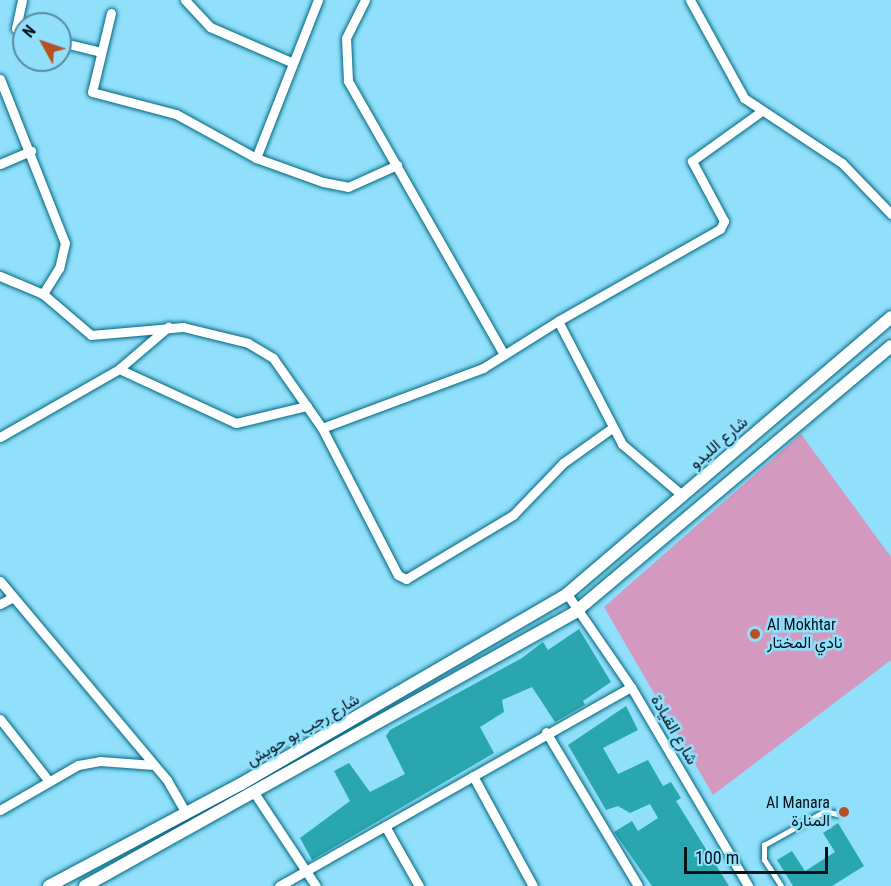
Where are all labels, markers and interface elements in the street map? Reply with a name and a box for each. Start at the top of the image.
north arrow [12,12,72,72]
text: N [19,22,40,41]
street label: شارع الليدو [686,413,752,473]
place label: Al Mokhtar نادي المختار [767,615,843,653]
marker: Al Mokhtar نادي المختار [748,627,762,641]
street label: شارع رجب بو حويش [243,690,363,770]
street label: شارع القيادة [646,692,702,768]
place label: Al Manara المنارة [766,793,830,831]
marker: Al Manara المنارة [835,803,853,821]
scale bar [687,835,831,873]
text: 100 m [695,847,739,868]

